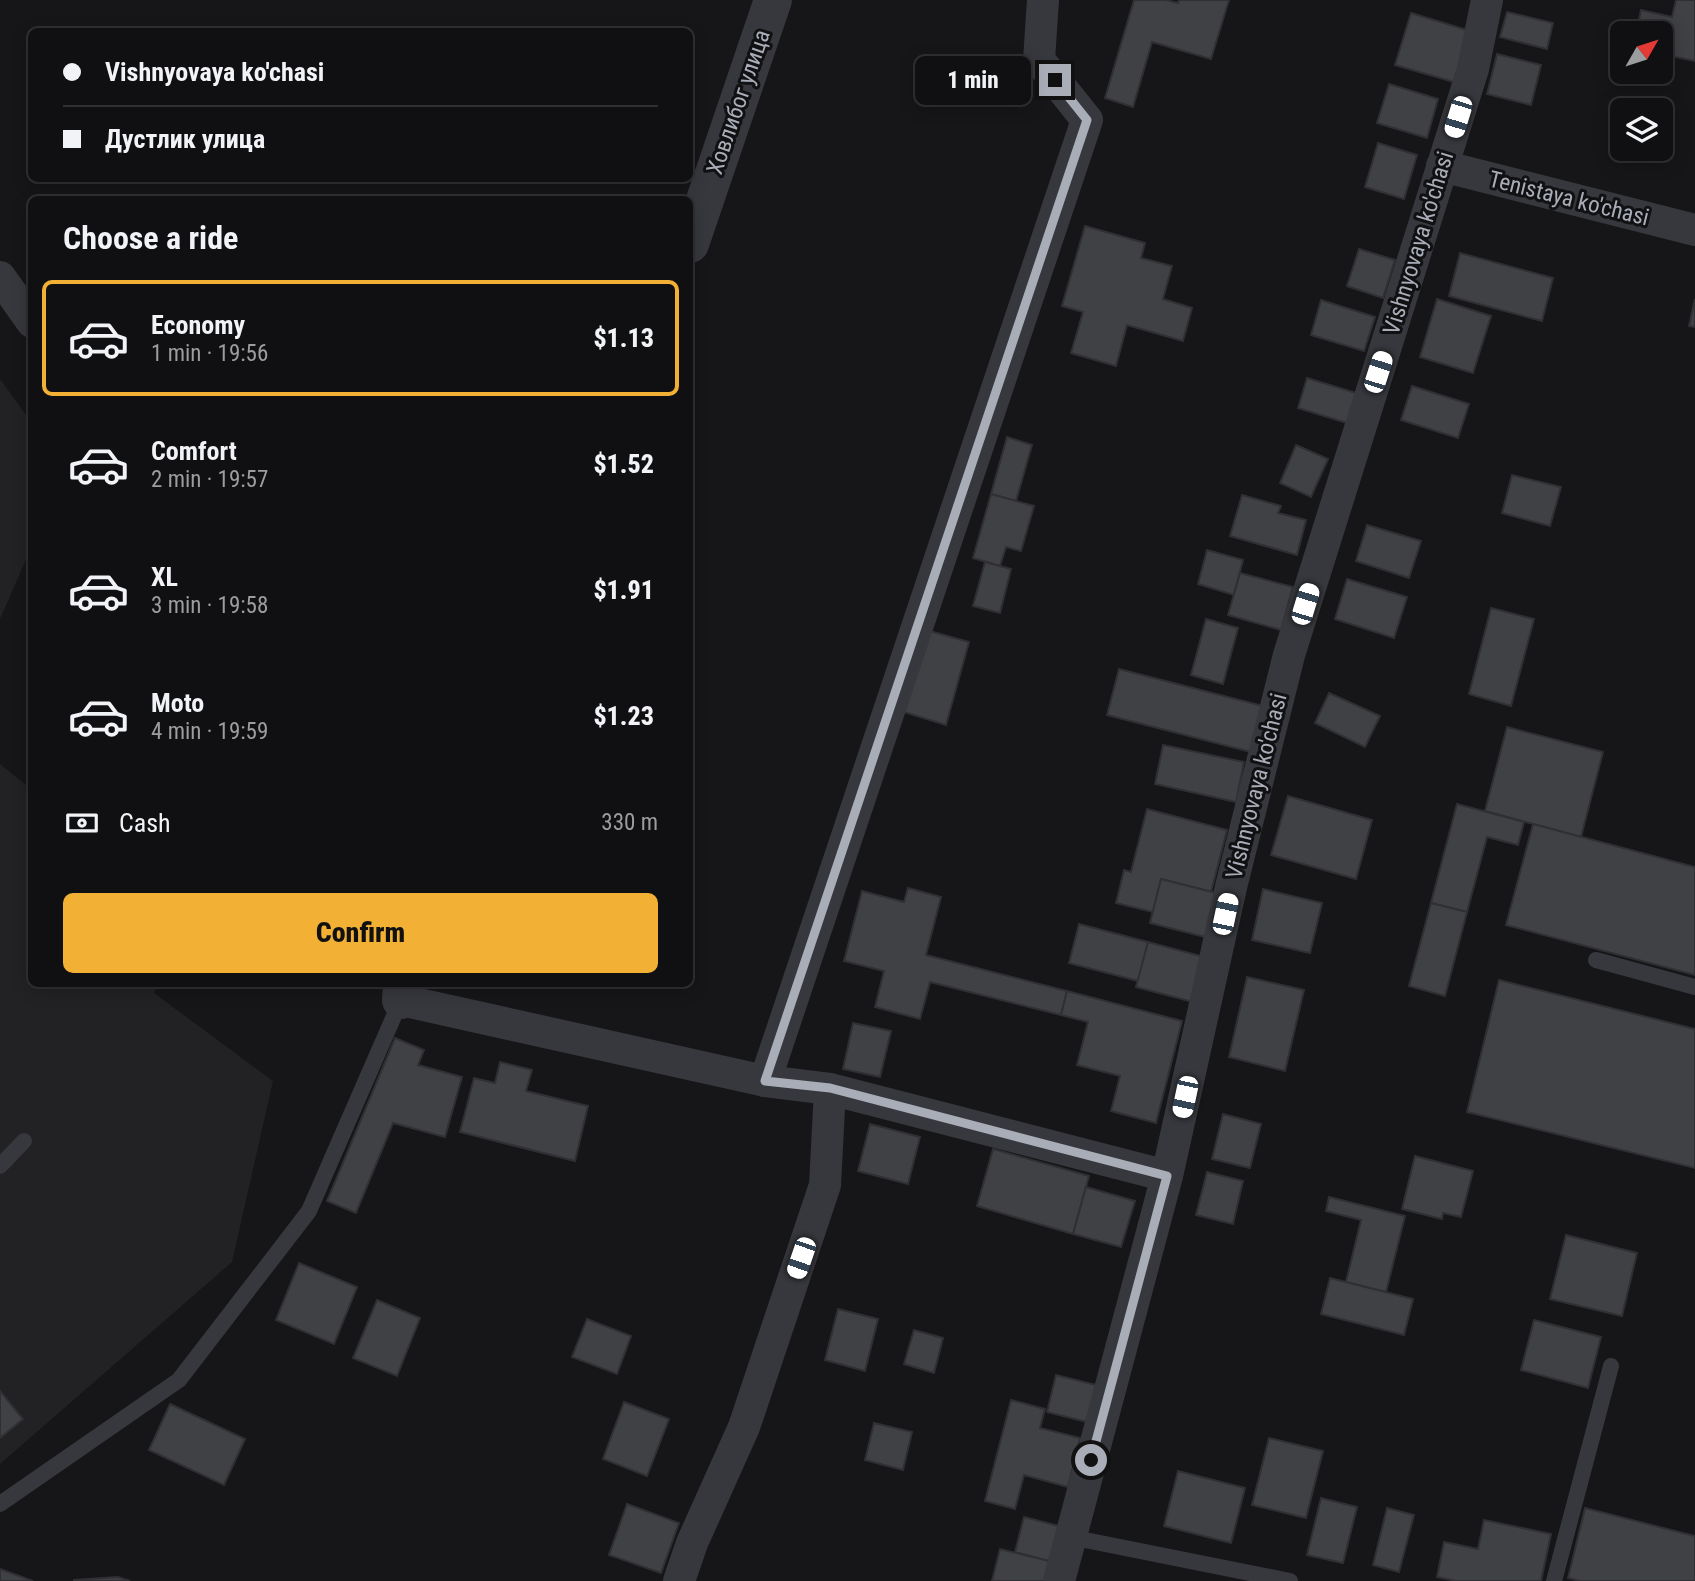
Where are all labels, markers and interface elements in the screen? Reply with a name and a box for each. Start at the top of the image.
north arrow [1610,21,1673,84]
map controls [1610,21,1673,161]
street label: Ховлибог улица [701,26,776,178]
callout: 1 min [915,56,1030,104]
text: Vishnyovaya ko'chasi [105,57,324,87]
route end [1039,64,1071,96]
text: 1 min [947,67,999,94]
car [1442,94,1475,140]
button: layers [1610,98,1673,161]
text: Дустлик улица [105,124,265,154]
street label: Vishnyovaya ko'chasi [1378,148,1459,338]
street label: Tenistaya ko'chasi [1486,166,1652,231]
text: Choose a ride [63,219,238,257]
icon: car [67,307,130,370]
text: Economy [151,310,245,340]
text: $1.13 [593,323,654,353]
text: 1 min · 19:56 [151,340,268,367]
car [1362,349,1395,395]
icon: car [67,433,130,496]
text: Comfort [151,436,237,466]
text: $1.52 [593,449,654,479]
text: 2 min · 19:57 [151,466,268,493]
icon: car [67,559,130,622]
text: XL [151,562,178,592]
text: $1.91 [593,575,654,605]
car [1289,581,1322,627]
text: 3 min · 19:58 [151,592,268,619]
icon: car [67,685,130,748]
text: Moto [151,688,204,718]
street label: Vishnyovaya ko'chasi [1220,691,1293,882]
text: $1.23 [593,701,654,731]
text: 4 min · 19:59 [151,718,268,745]
icon: cash [63,804,101,842]
text: Cash [119,808,171,838]
text: 330 m [601,809,658,836]
car [1211,891,1240,937]
button: Confirm [63,893,658,973]
car [1171,1074,1200,1120]
car [785,1235,818,1281]
route start [1075,1444,1107,1476]

